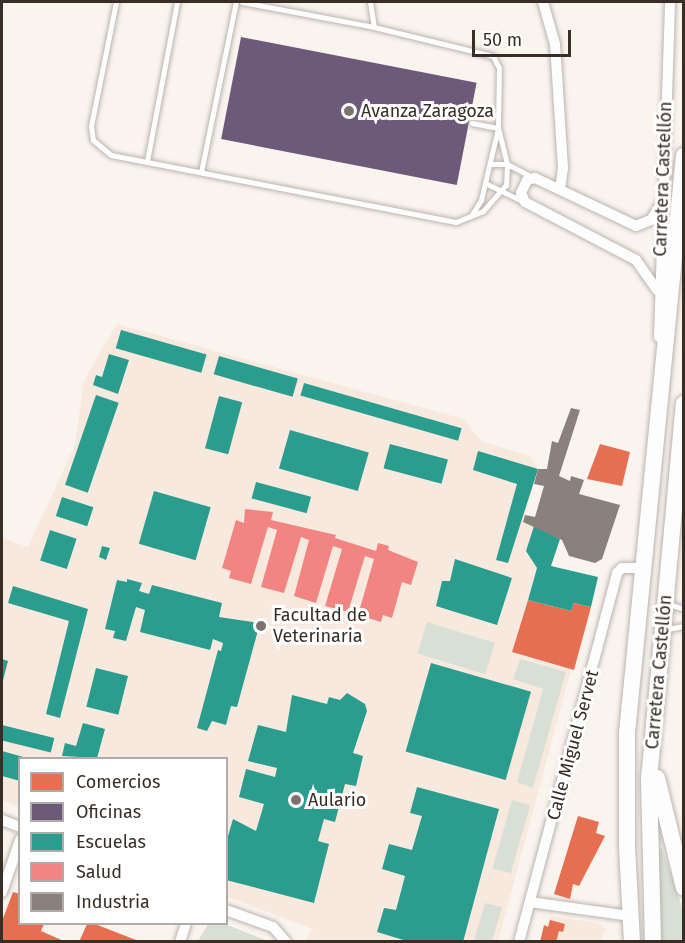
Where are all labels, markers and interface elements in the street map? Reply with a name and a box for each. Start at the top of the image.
scale bar [475,18,574,56]
text: 50 m [483,29,522,51]
place label: Avanza Zaragoza [361,100,494,122]
street label: Carretera Castellón [649,101,677,257]
marker: Avanza Zaragoza [342,104,356,118]
street label: Carretera Castellón [641,594,677,750]
place label: Facultad de Veterinaria [273,605,367,648]
marker: Facultad de Veterinaria [254,619,268,633]
street label: Calle Miguel Servet [543,667,603,823]
legend [18,757,228,925]
text: Comercios [76,771,160,793]
place label: Aulario [308,789,366,811]
marker: Aulario [289,793,303,807]
text: Oficinas [76,801,141,823]
text: Escuelas [76,831,146,853]
text: Salud [76,861,122,883]
text: Industria [76,891,150,913]

